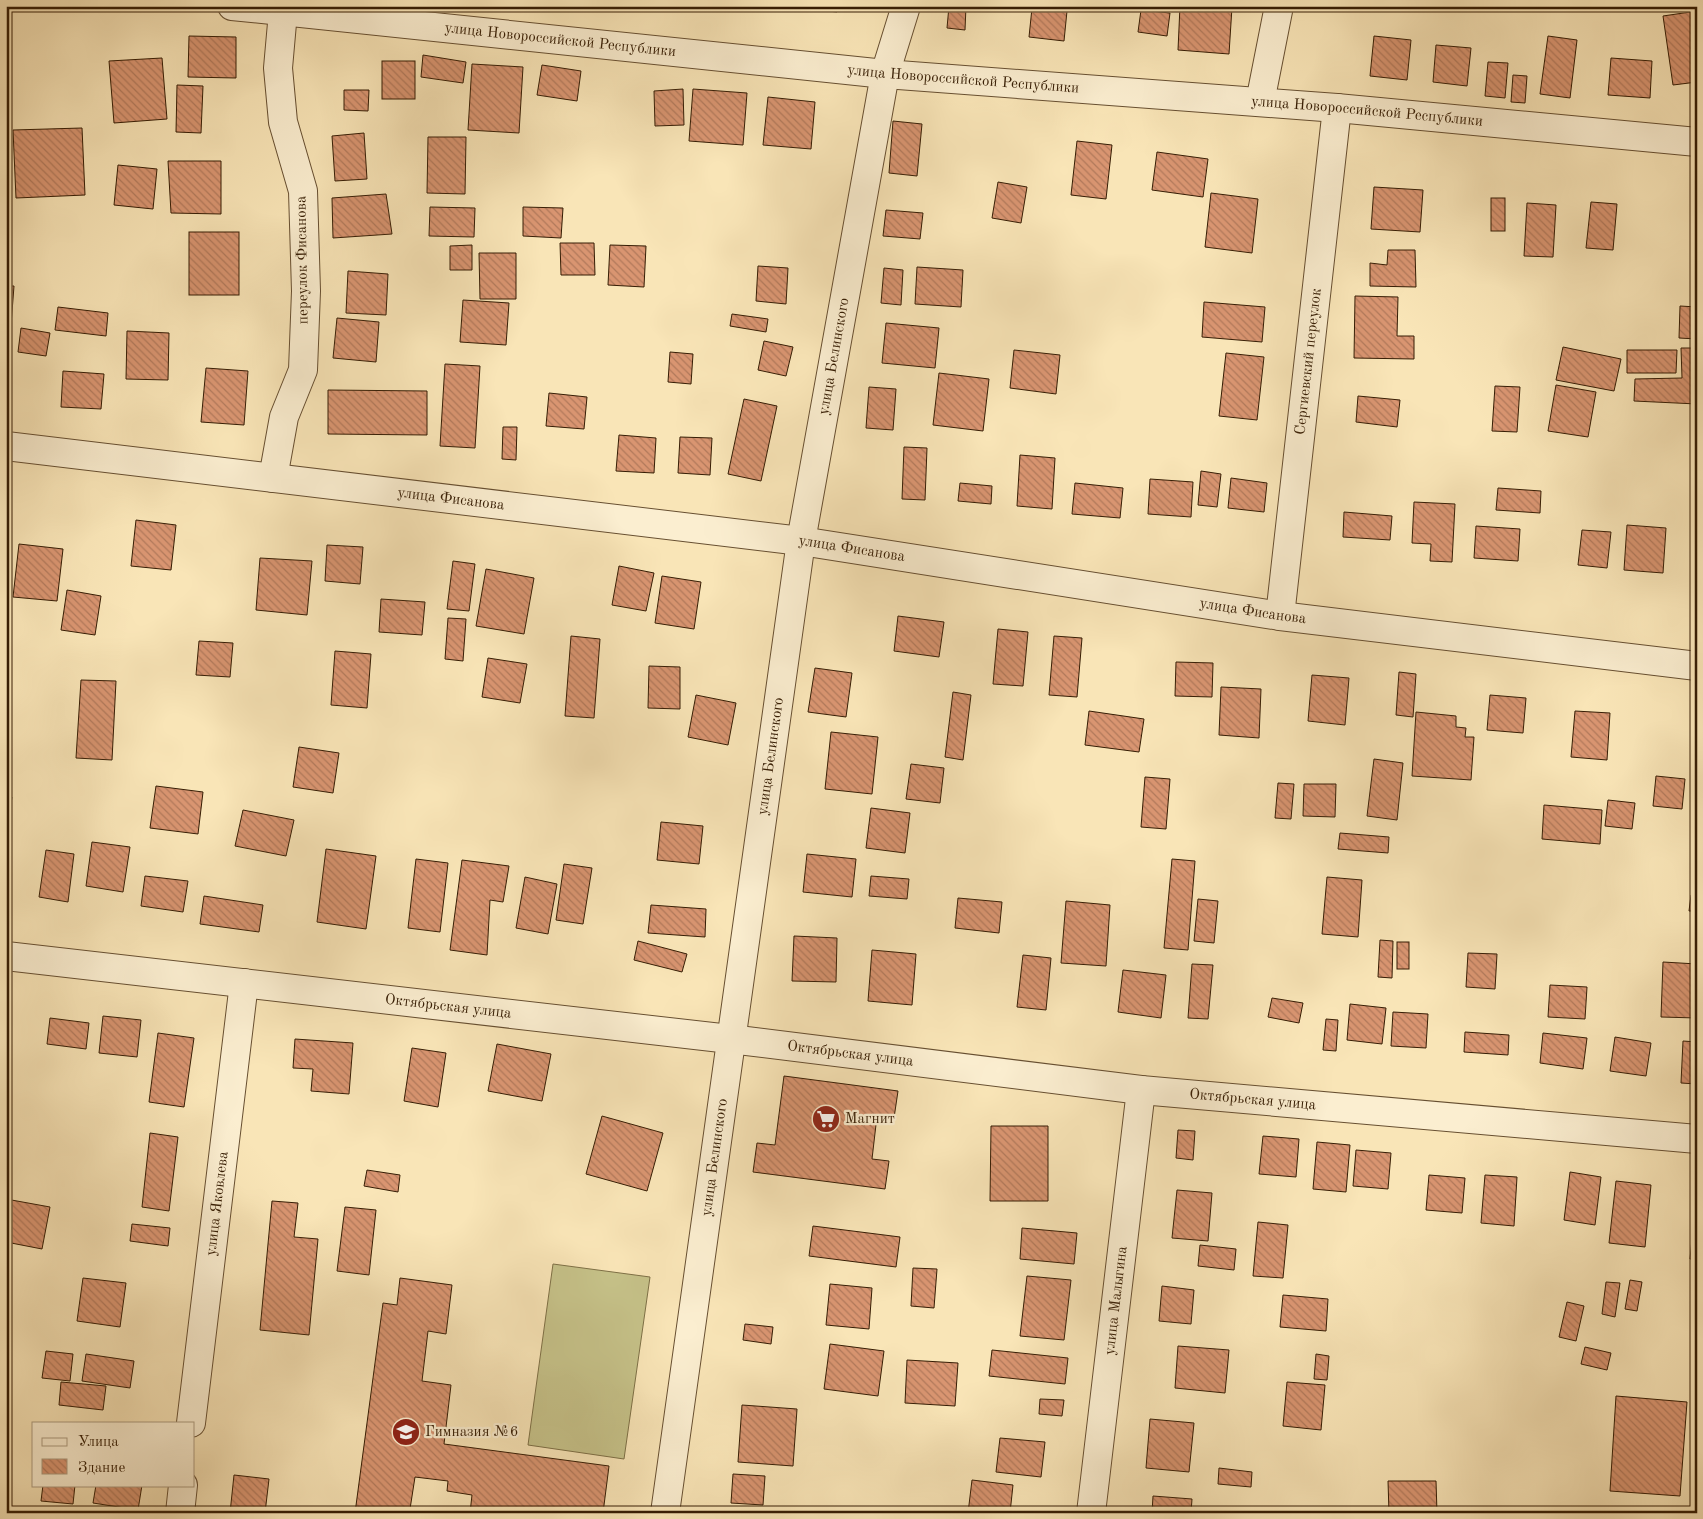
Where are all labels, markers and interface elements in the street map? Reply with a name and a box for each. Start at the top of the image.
street label: улица Новороссийской Республики [444,21,677,60]
street label: улица Новороссийской Республики [847,63,1080,96]
street label: улица Новороссийской Республики [1251,94,1484,129]
street label: переулок Фисанова [294,195,312,324]
street label: Сергиевский переулок [1293,287,1324,436]
street label: улица Белинского [816,297,852,416]
street label: улица Фисанова [397,485,506,513]
street label: улица Фисанова [797,533,907,565]
street label: улица Фисанова [1199,596,1308,627]
street label: улица Белинского [755,697,787,816]
street label: Октябрьская улица [384,992,513,1021]
street label: Октябрьская улица [786,1039,915,1069]
street label: Октябрьская улица [1189,1087,1317,1113]
street label: улица Белинского [699,1098,730,1217]
supermarket icon: Магнит [811,1104,841,1134]
place label: Магнит [845,1112,895,1127]
street label: улица Яковлева [204,1150,231,1257]
street label: улица Малыгина [1102,1245,1130,1356]
school or university icon: Гимназия №6 [391,1417,421,1447]
legend [32,1422,195,1486]
place label: Гимназия №6 [425,1425,518,1440]
text: Улица [78,1435,119,1450]
text: Здание [78,1461,125,1476]

